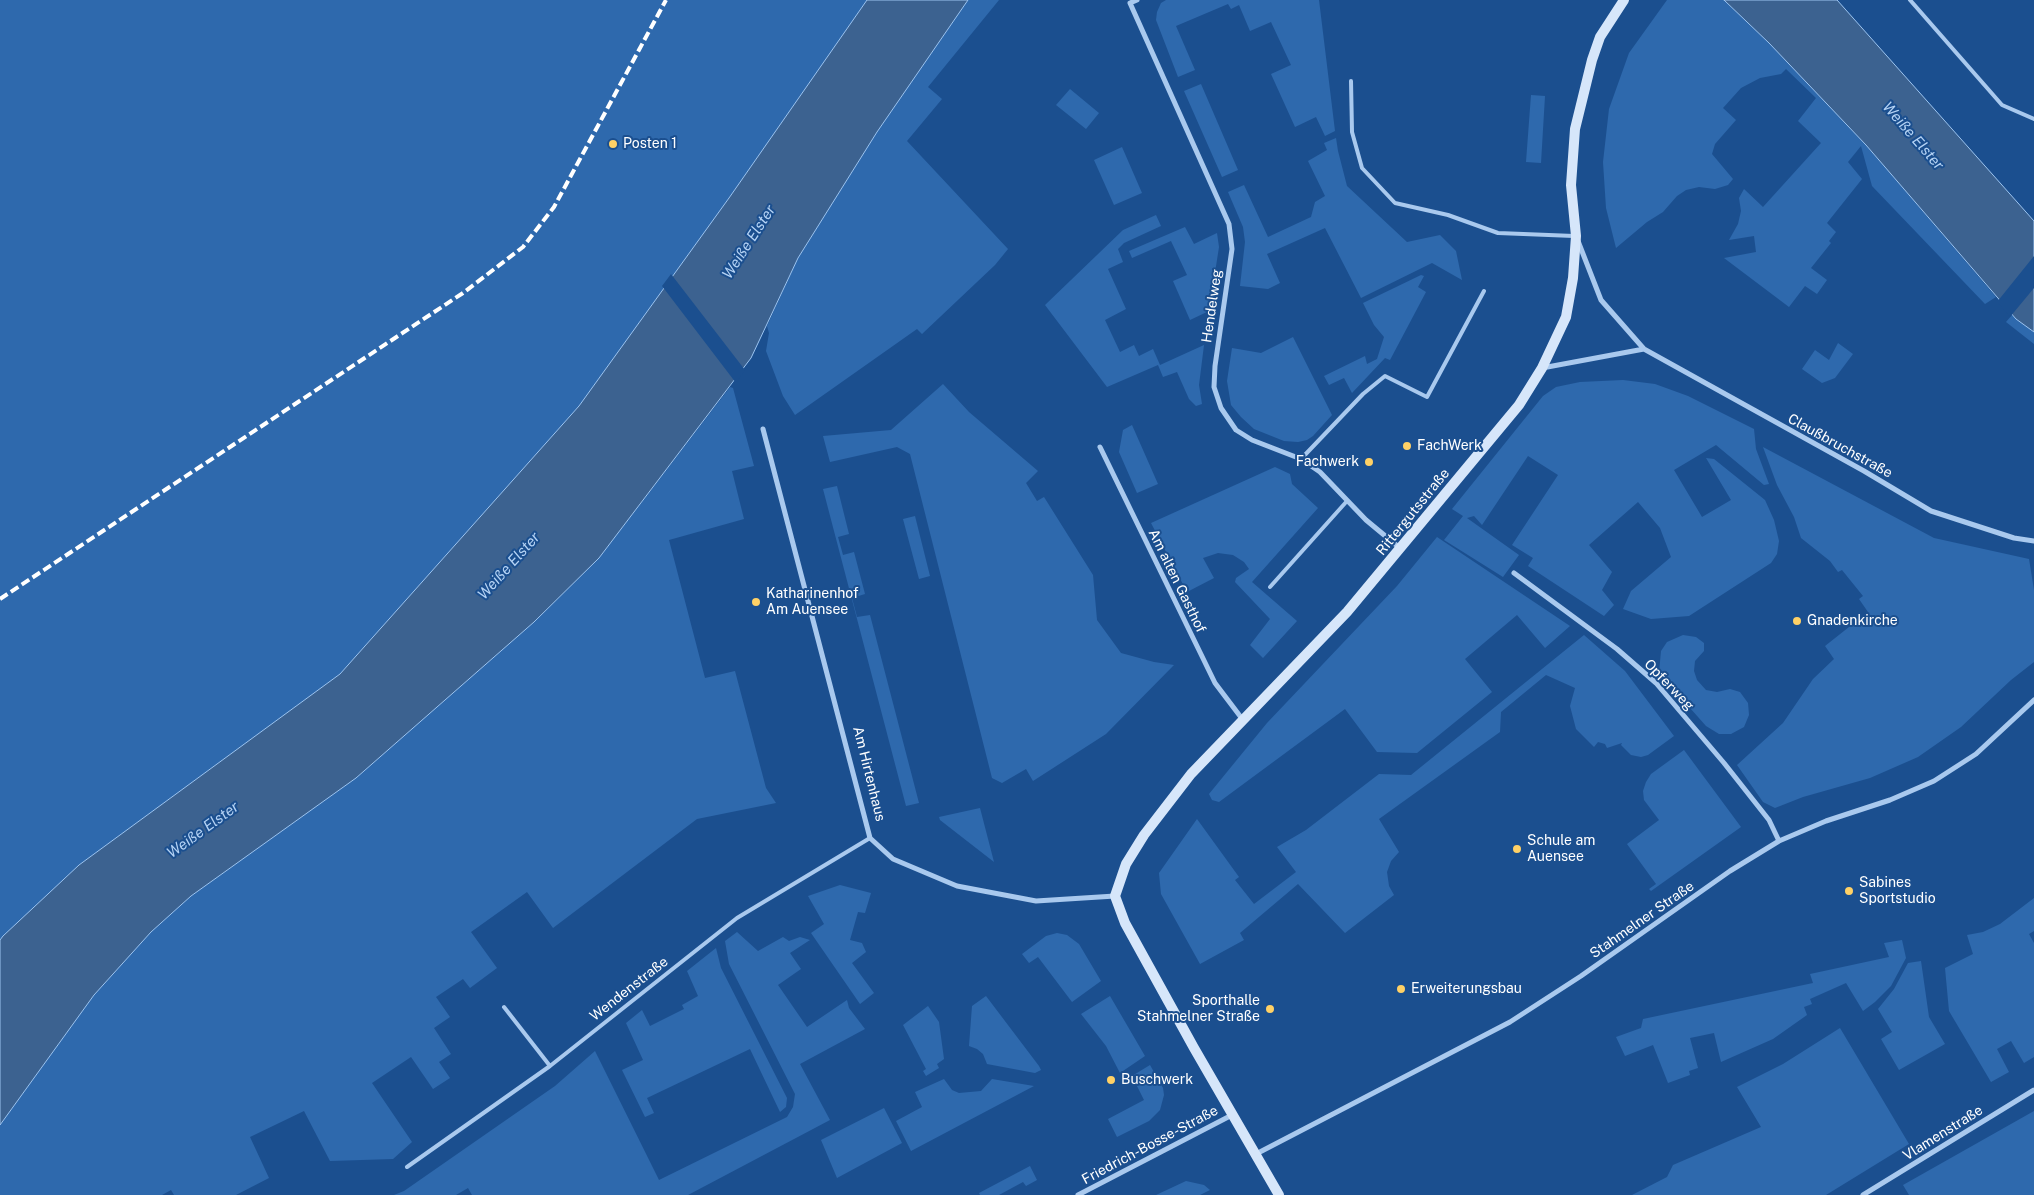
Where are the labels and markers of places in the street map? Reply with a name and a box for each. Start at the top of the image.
place label: Posten 1 [623,136,677,152]
marker: Posten 1 [607,138,619,150]
place label: FachWerk [1417,438,1482,454]
marker: FachWerk [1401,440,1413,452]
place label: Fachwerk [1296,454,1359,470]
marker: Fachwerk [1363,456,1375,468]
place label: Katharinenhof Am Auensee [766,586,858,618]
marker: Katharinenhof Am Auensee [750,596,762,608]
place label: Gnadenkirche [1807,613,1898,629]
marker: Gnadenkirche [1791,615,1803,627]
place label: Schule am Auensee [1527,833,1595,866]
marker: Schule am Auensee [1511,843,1523,855]
place label: Sabines Sportstudio [1859,875,1936,908]
marker: Sabines Sportstudio [1843,885,1855,897]
place label: Erweiterungsbau [1411,981,1522,997]
marker: Erweiterungsbau [1395,983,1407,995]
place label: Sporthalle Stahmelner Straße [1137,993,1260,1026]
marker: Sporthalle Stahmelner Straße [1264,1003,1276,1015]
place label: Buschwerk [1121,1072,1193,1088]
marker: Buschwerk [1105,1074,1117,1086]

